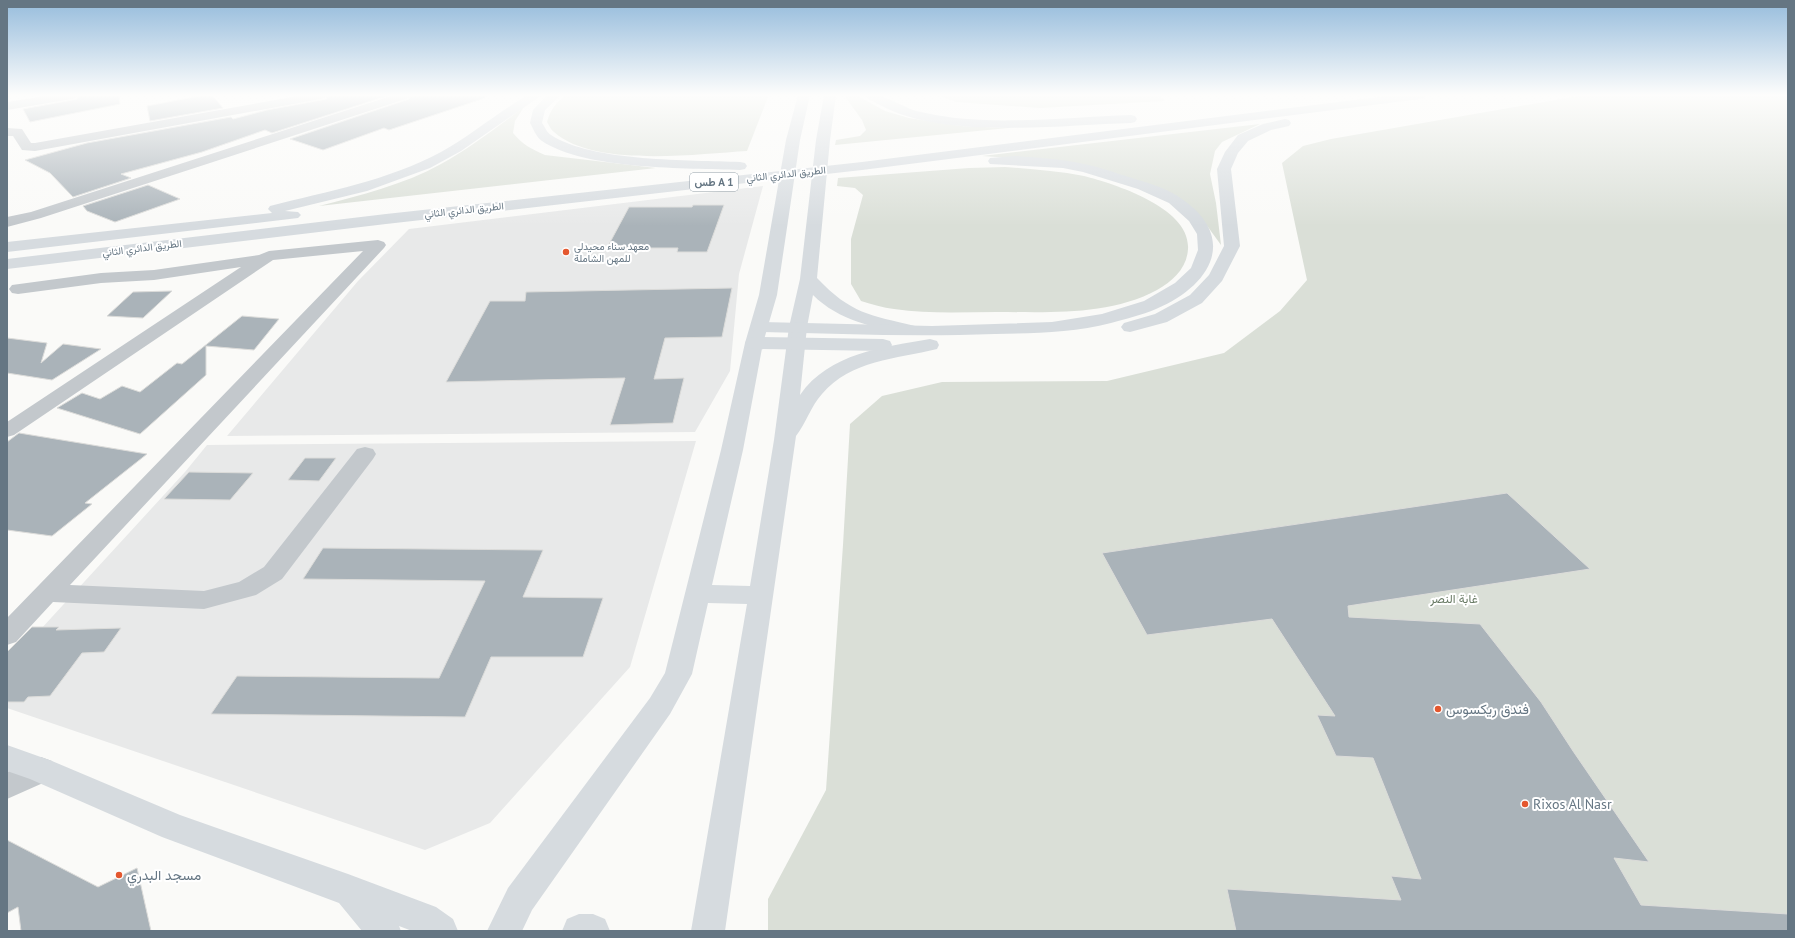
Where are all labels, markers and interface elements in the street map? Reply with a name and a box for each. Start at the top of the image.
street label: الطريق الدائري الثاني [746,163,827,187]
road number: طس A 1 [690,173,738,191]
street label: الطريق الدائري الثاني [424,199,505,223]
street label: الطريق الدائري الثاني [102,237,183,261]
place label: معهد سناء محيدلي للمهن الشاملة [574,240,649,265]
marker: معهد سناء محيدلي للمهن الشاملة [561,247,571,257]
park label: غابة النصر [1429,591,1478,607]
place label: فندق ريكسوس [1446,700,1529,718]
marker: فندق ريكسوس [1433,704,1443,714]
place label: Rixos Al Nasr [1533,795,1612,813]
marker: Rixos Al Nasr [1520,799,1530,809]
place label: مسجد البدري [127,866,201,887]
marker: مسجد البدري [114,870,124,880]

